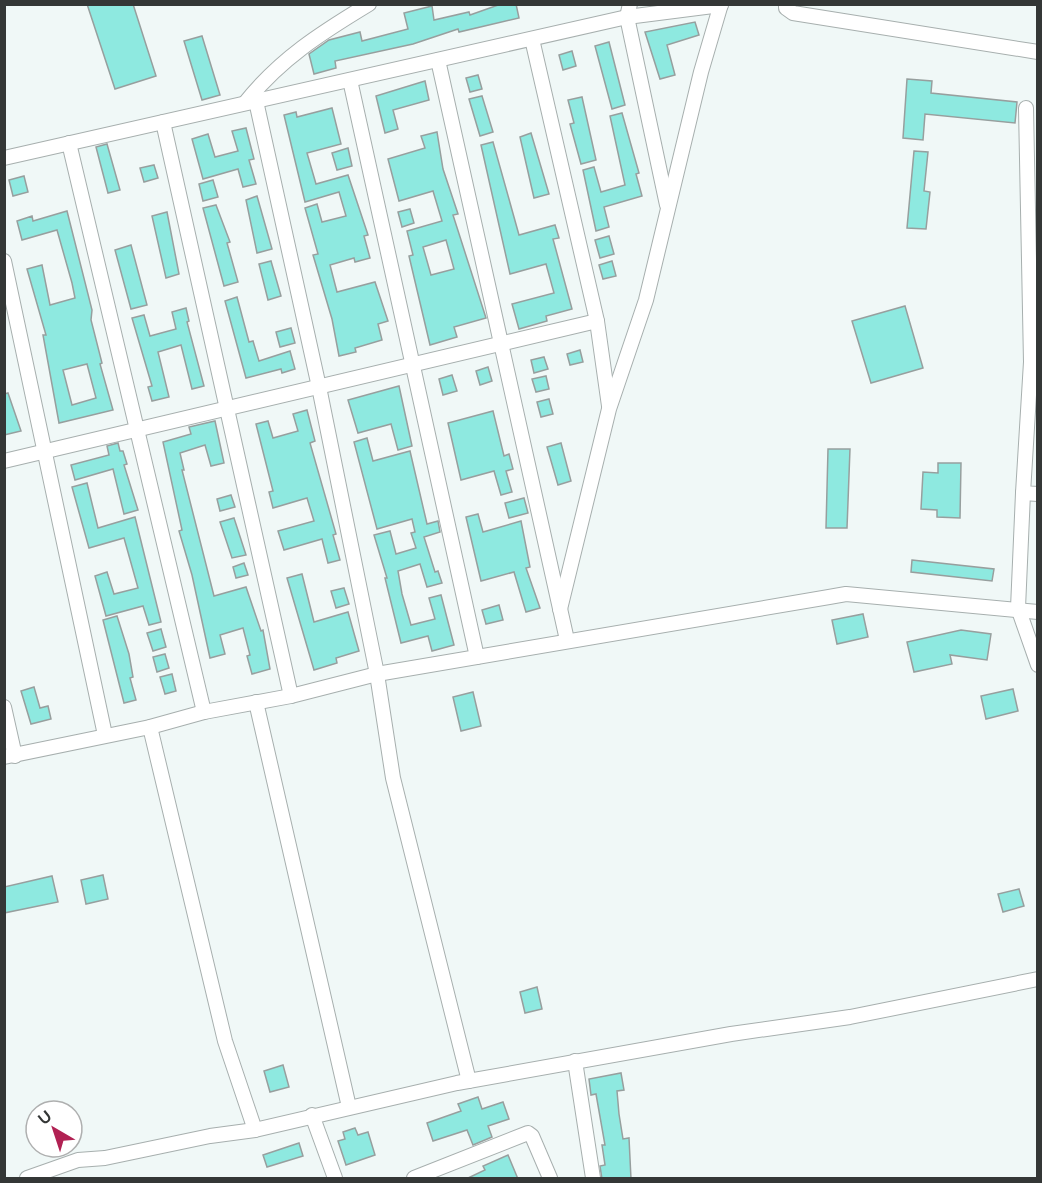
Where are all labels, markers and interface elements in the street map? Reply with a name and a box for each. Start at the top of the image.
north arrow [24,1099,84,1159]
text: U [34,1107,56,1129]

